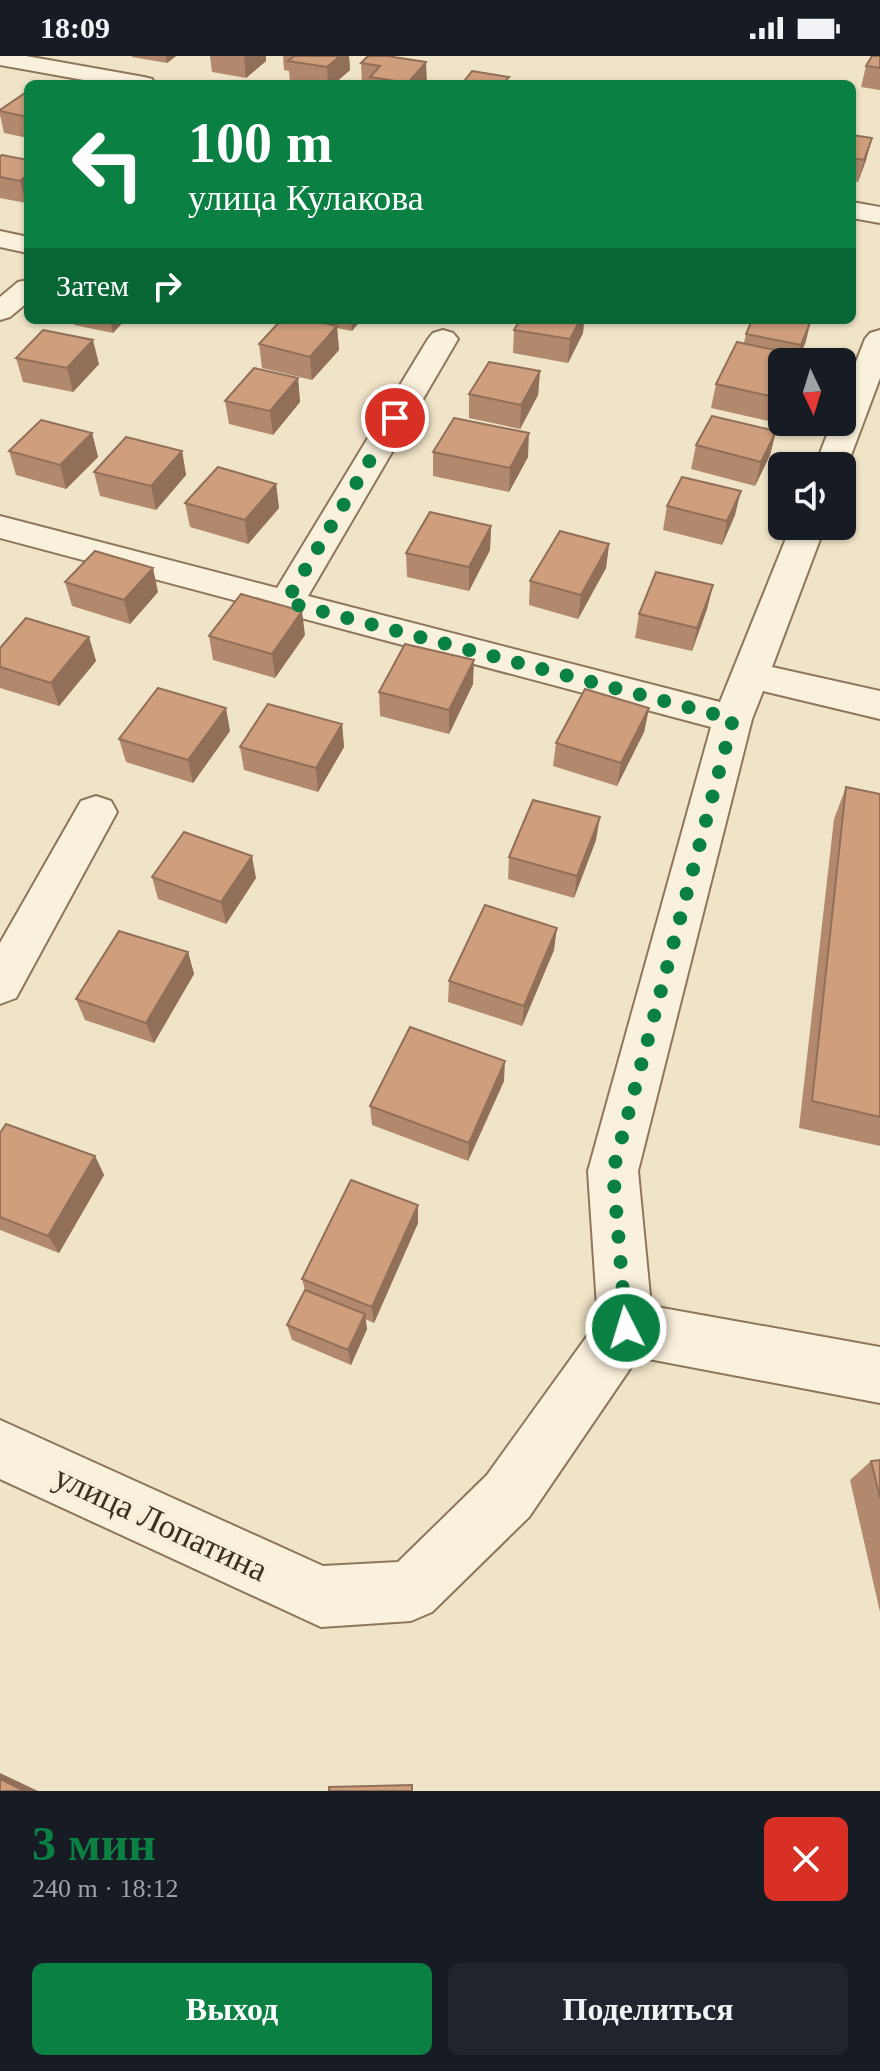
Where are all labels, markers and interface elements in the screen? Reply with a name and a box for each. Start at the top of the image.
text: 18:09 [40,11,110,44]
icon: left [56,112,160,216]
text: 100 m [188,112,333,174]
text: улица Кулакова [188,178,424,218]
icon: right [145,264,189,308]
text: Затем [56,269,129,302]
north arrow [768,348,856,436]
map controls [768,348,856,540]
pin [361,384,429,452]
icon: arrive [373,396,417,440]
button: sound [768,452,856,540]
position arrow [584,1286,668,1370]
street label: улица Лопатина [49,1458,273,1588]
text: 3 мин [32,1817,156,1870]
button: close [764,1817,848,1901]
text: 240 m · 18:12 [32,1874,179,1903]
button: Выход [32,1963,432,2055]
button: Поделиться [448,1963,848,2055]

